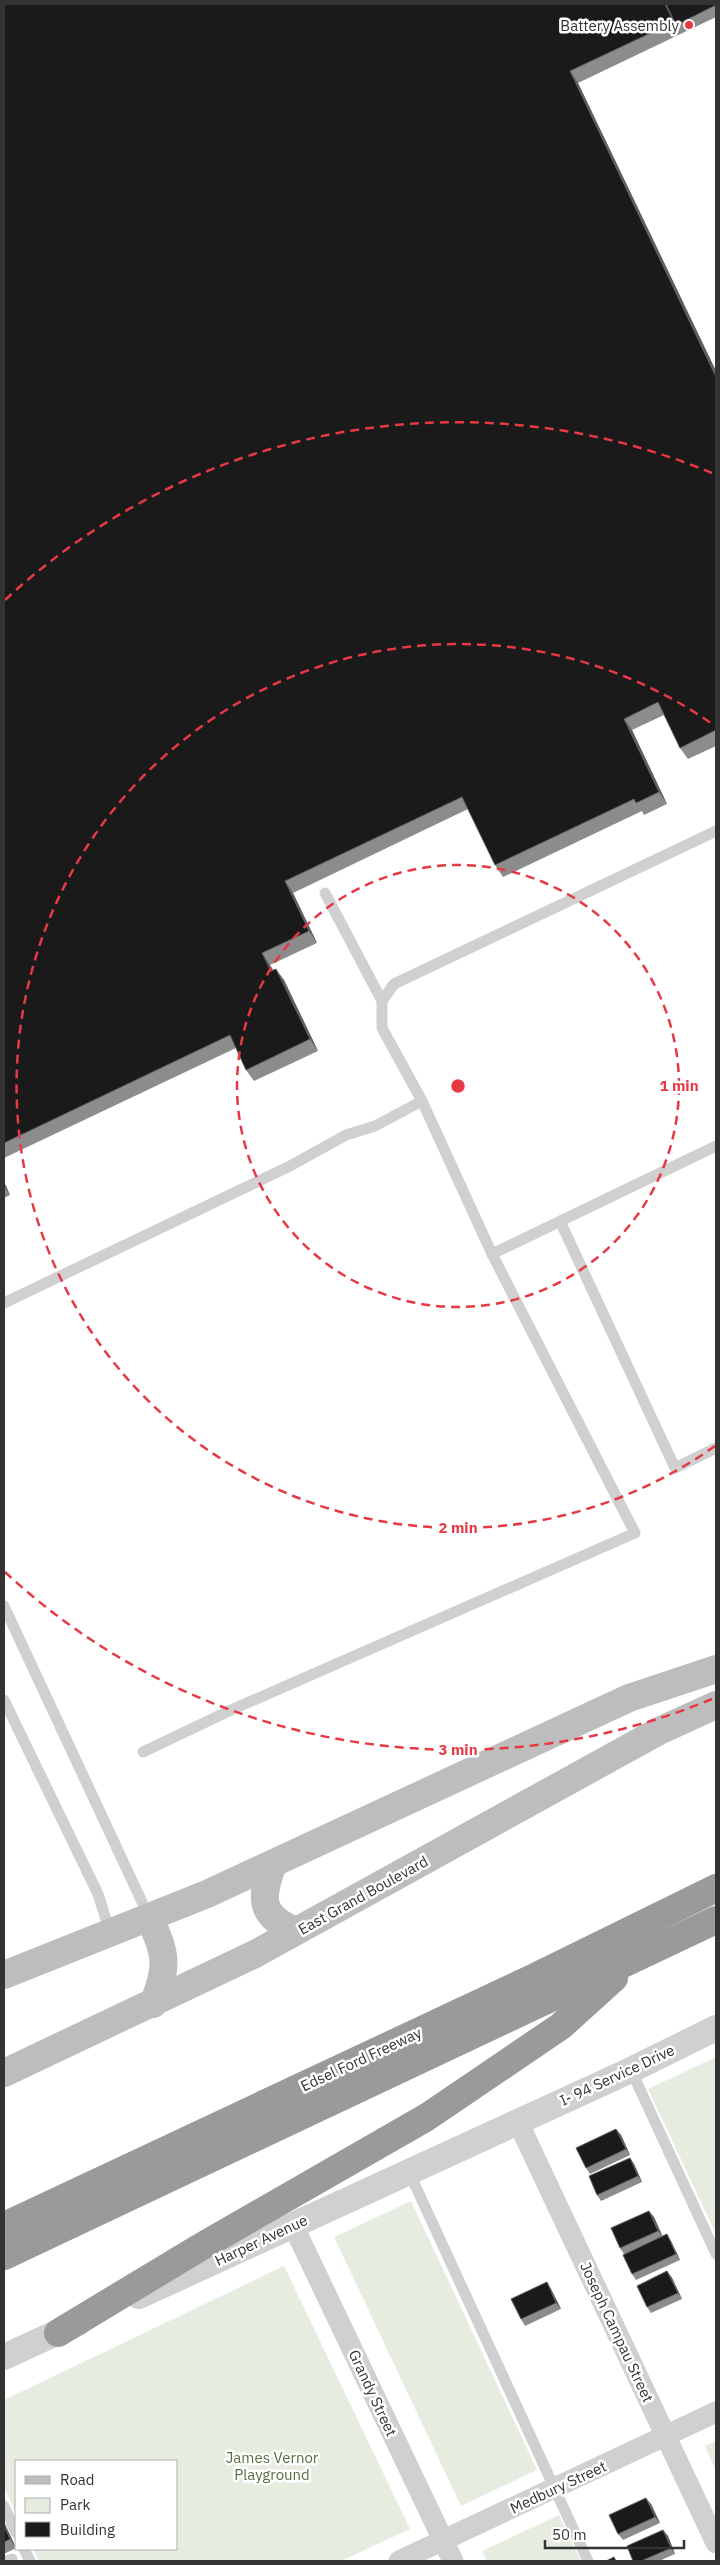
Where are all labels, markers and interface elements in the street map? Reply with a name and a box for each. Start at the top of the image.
place label: Battery Assembly [560,16,680,35]
marker: Battery Assembly [683,19,695,31]
text: 1 min [659,1076,699,1095]
centre of rings [449,1077,467,1095]
text: 2 min [438,1518,478,1537]
text: 3 min [438,1740,478,1759]
street label: East Grand Boulevard [295,1851,431,1939]
street label: Edsel Ford Freeway [298,2022,425,2095]
street label: I- 94 Service Drive [557,2040,677,2110]
street label: Harper Avenue [212,2210,310,2270]
street label: Joseph Campau Street [576,2259,658,2405]
street label: Grandy Street [345,2347,401,2439]
park label: James Vernor Playground [226,2448,319,2484]
street label: Medbury Street [507,2456,609,2518]
legend [15,2460,178,2550]
text: Road [60,2470,95,2489]
text: Park [60,2495,90,2514]
scale bar [545,2518,684,2550]
text: Building [60,2520,115,2539]
text: 50 m [552,2525,587,2544]

